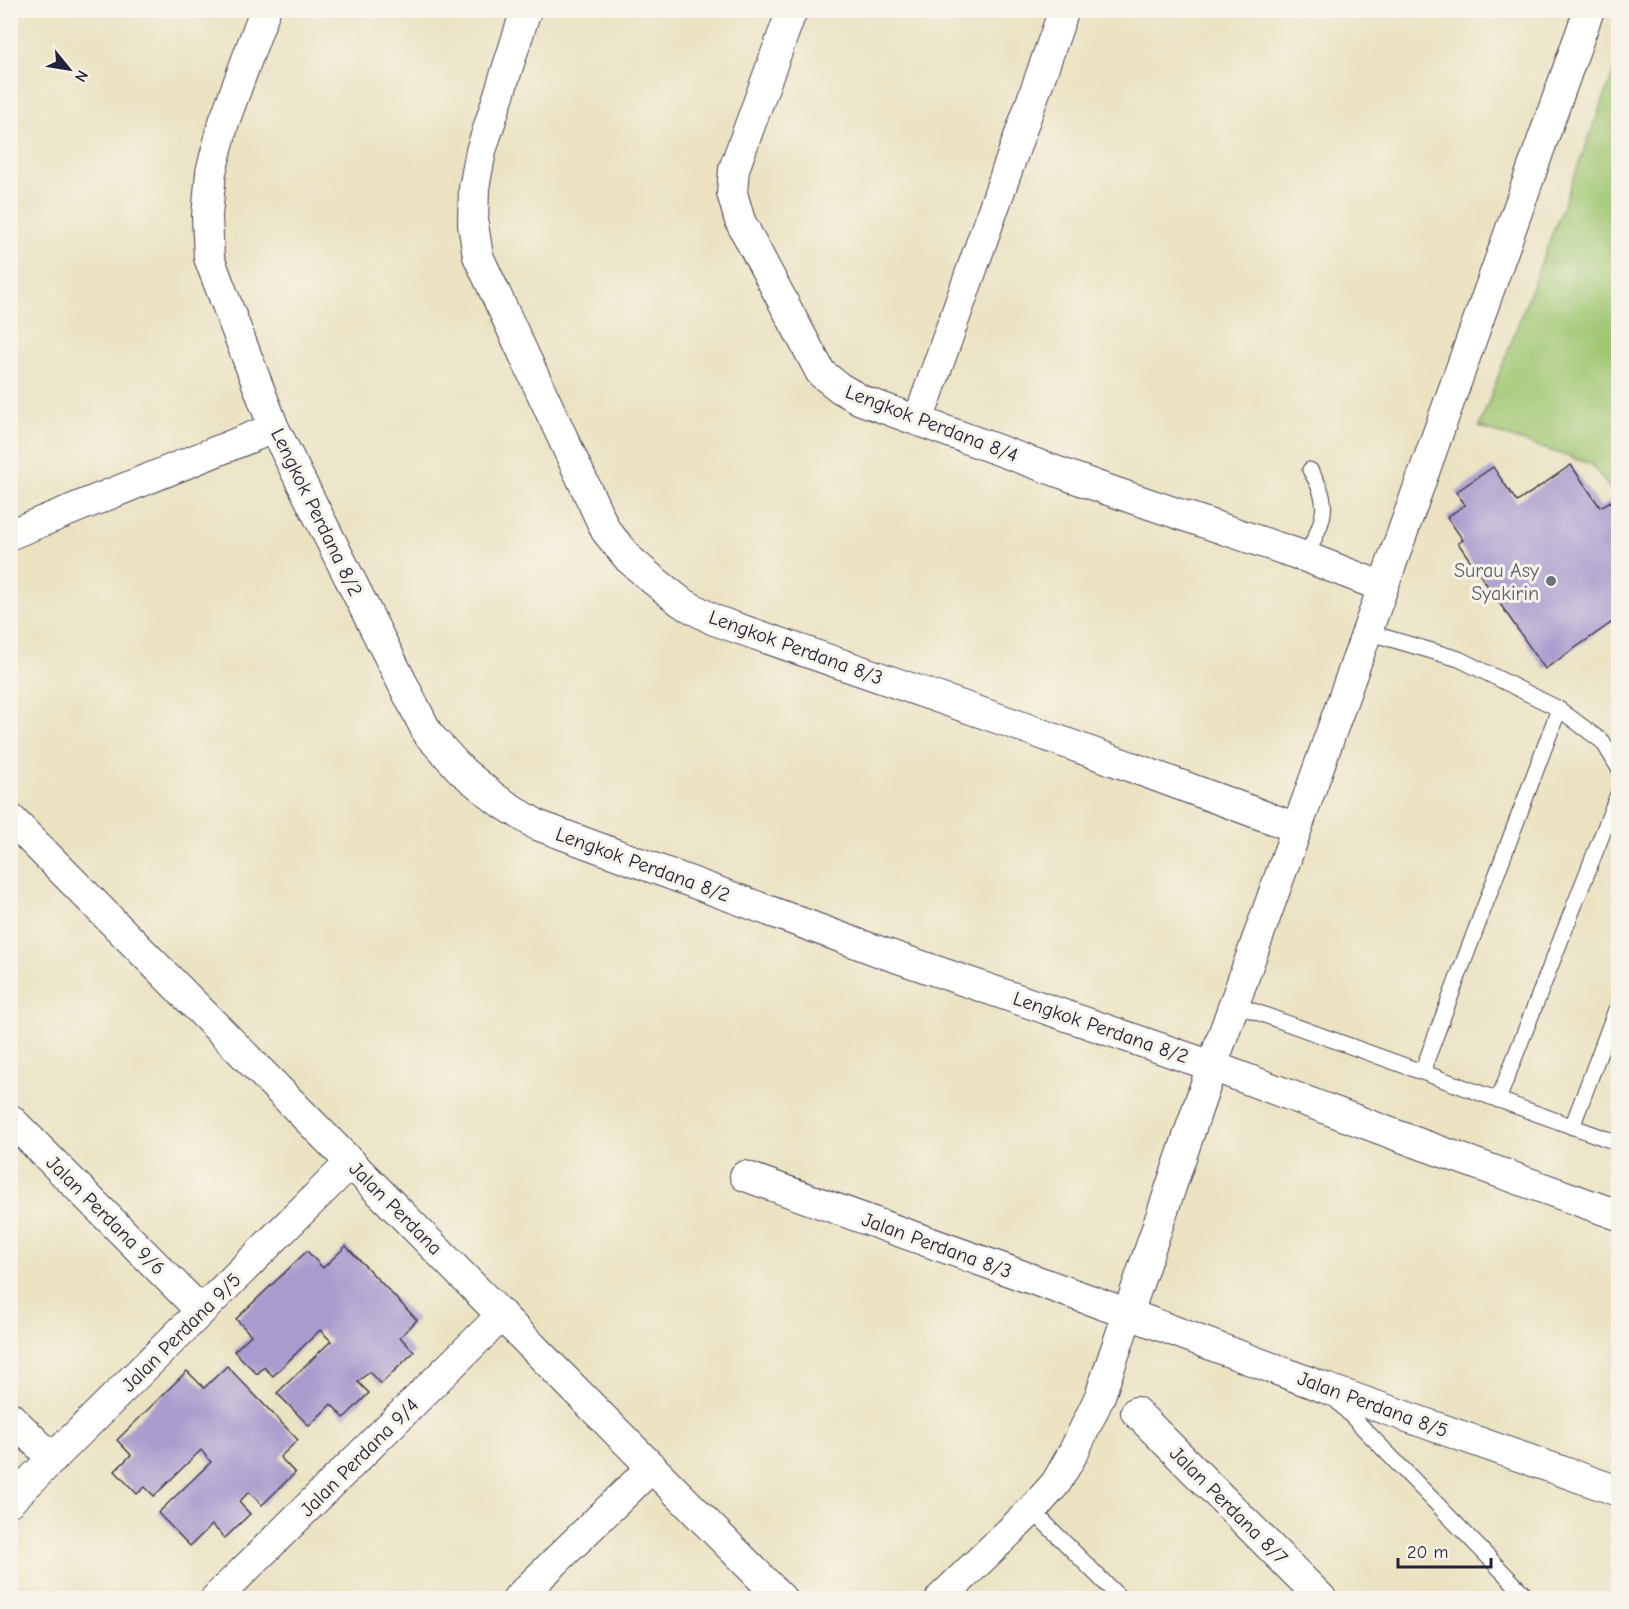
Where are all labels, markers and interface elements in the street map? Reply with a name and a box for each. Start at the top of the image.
north arrow [39,39,99,99]
text: N [71,67,92,85]
street label: Lengkok Perdana 8/4 [842,380,1021,467]
street label: Lengkok Perdana 8/2 [266,425,367,600]
place label: Surau Asy Syakirin [1454,559,1539,605]
marker: Surau Asy Syakirin [1544,574,1558,588]
street label: Lengkok Perdana 8/3 [706,605,886,690]
street label: Lengkok Perdana 8/2 [553,822,733,907]
street label: Lengkok Perdana 8/2 [1010,987,1191,1068]
street label: Jalan Perdana 9/6 [41,1151,170,1280]
street label: Jalan Perdana [344,1157,447,1260]
street label: Jalan Perdana 8/3 [859,1208,1015,1283]
street label: Jalan Perdana 9/5 [117,1268,246,1397]
street label: Jalan Perdana 8/5 [1294,1367,1451,1442]
street label: Jalan Perdana 9/4 [295,1393,423,1521]
street label: Jalan Perdana 8/7 [1165,1442,1293,1569]
scale bar [1398,1531,1491,1569]
text: 20 m [1407,1542,1448,1563]

